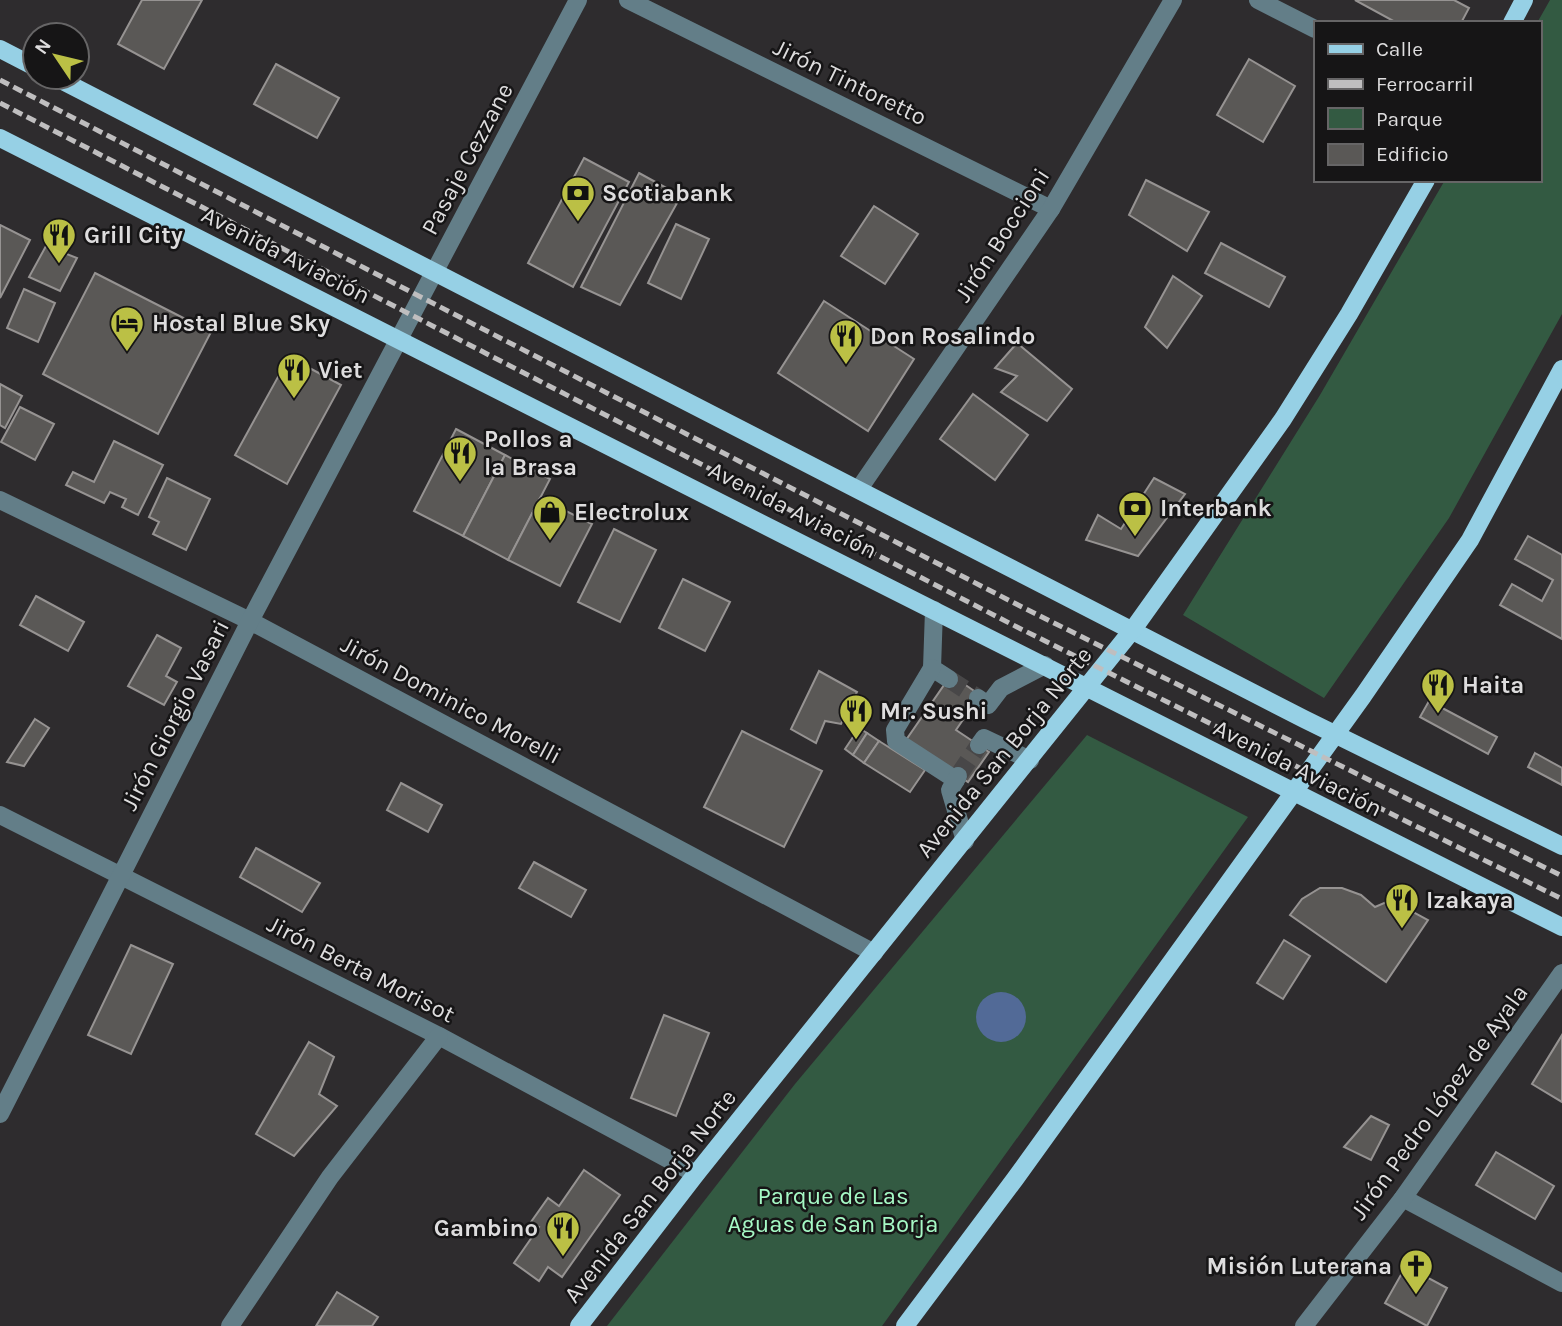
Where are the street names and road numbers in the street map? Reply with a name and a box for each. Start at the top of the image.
street label: Jirón Tintoretto [769,33,931,131]
street label: Pasaje Cezzane [415,78,519,240]
street label: Jirón Boccioni [948,163,1056,307]
street label: Avenida Aviación [197,200,375,310]
street label: Avenida Aviación [704,455,882,565]
street label: Jirón Giorgio Vasari [115,615,235,815]
street label: Jirón Dominico Morelli [336,630,566,770]
street label: Avenida San Borja Norte [910,641,1098,863]
street label: Avenida Aviación [1209,713,1387,823]
street label: Jirón Berta Morisot [263,910,459,1028]
street label: Jirón Pedro López de Ayala [1344,979,1534,1225]
street label: Avenida San Borja Norte [558,1084,742,1308]

